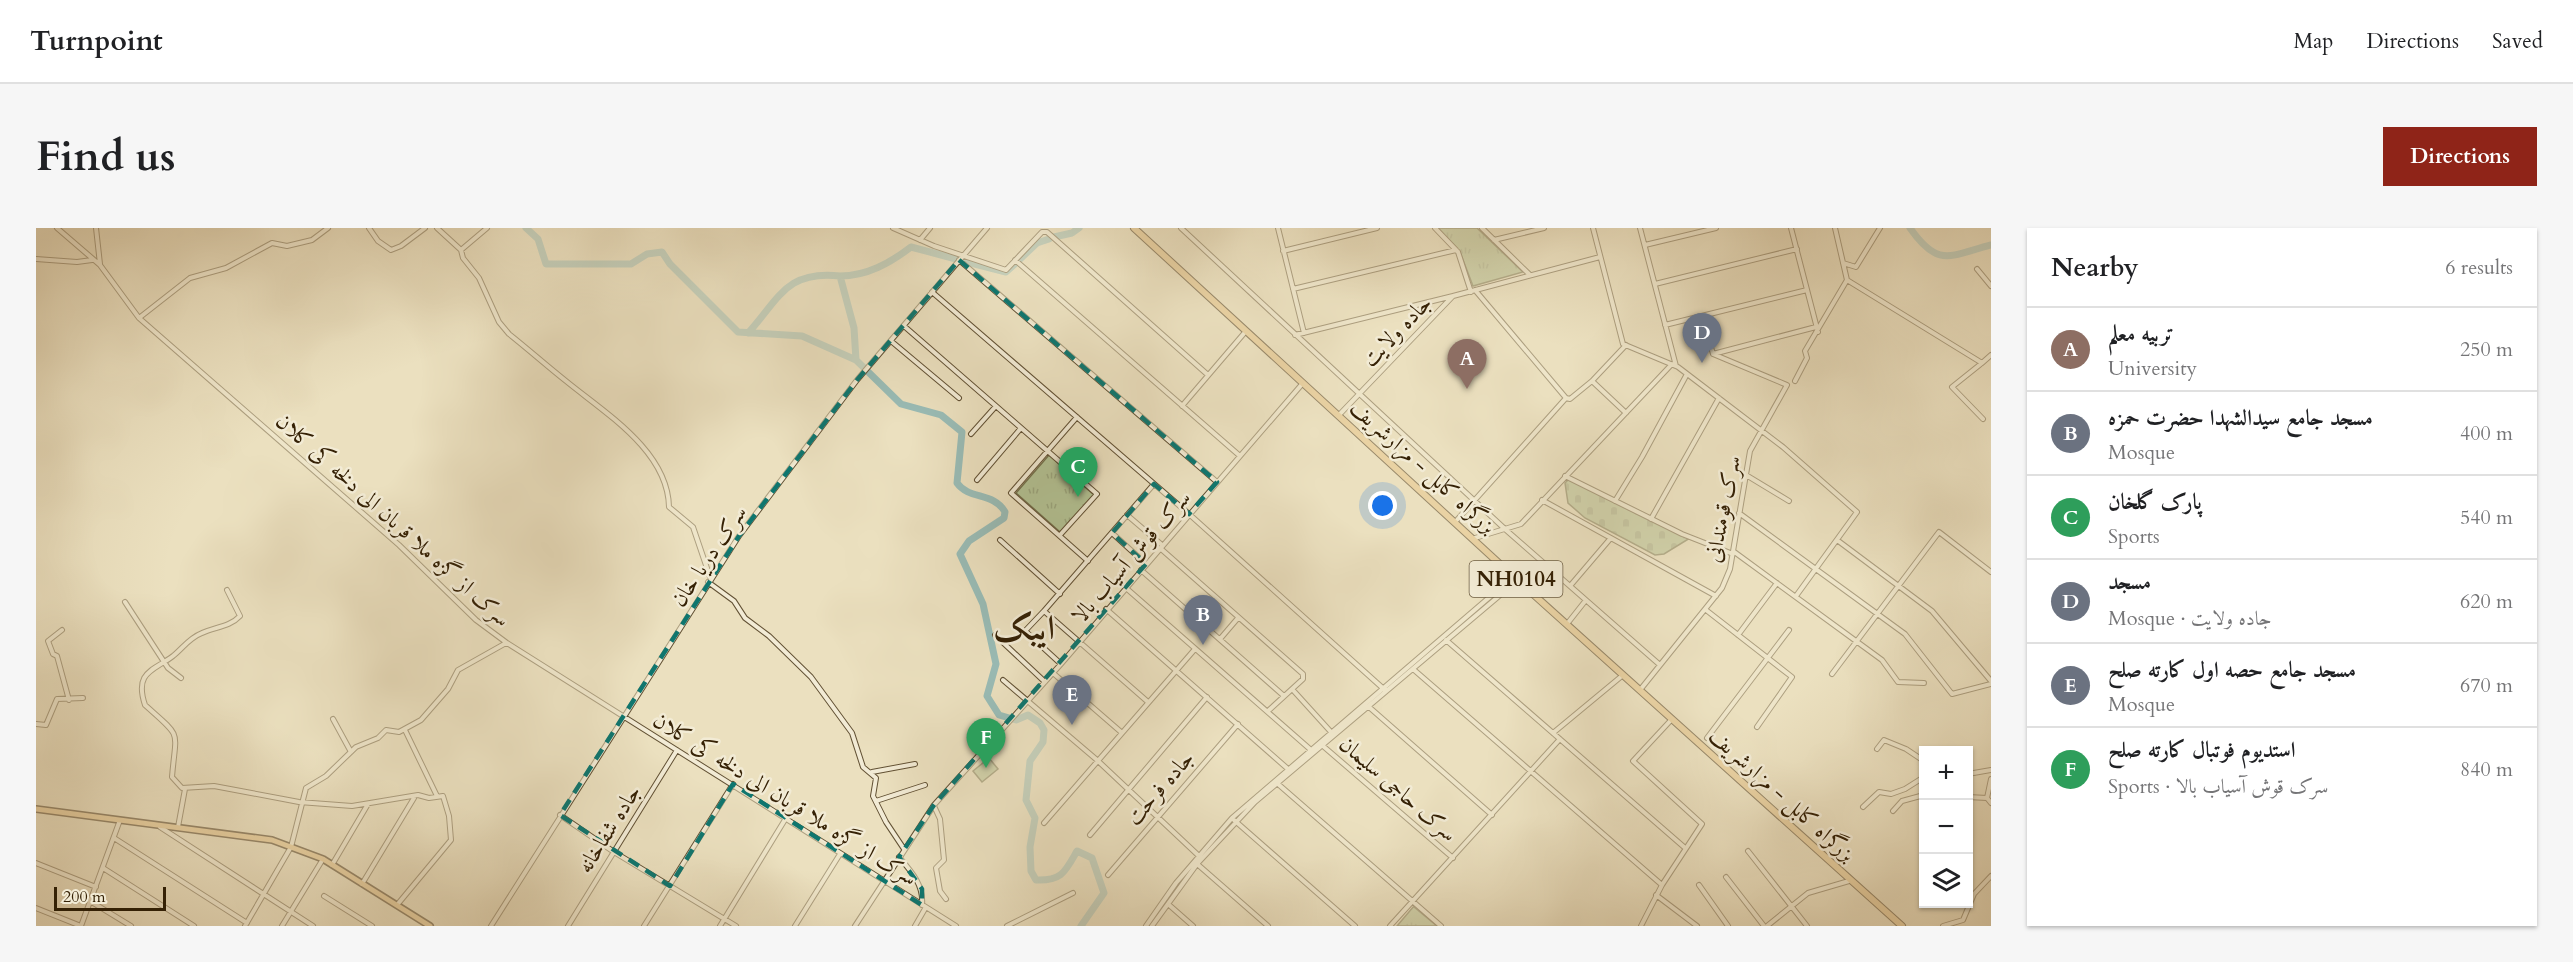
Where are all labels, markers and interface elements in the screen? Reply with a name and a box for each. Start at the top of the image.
text: Turnpoint [30,22,163,60]
text: Map [2293,27,2333,56]
text: Directions [2366,27,2459,56]
text: Saved [2492,27,2543,56]
button: Directions [2383,127,2537,186]
text: Find us [36,128,176,185]
text: Nearby [2051,250,2139,285]
text: 6 results [2445,254,2513,281]
street label: جاده ولایت [1355,289,1439,373]
pin: D [1682,314,1722,363]
text: تربیه معلم [2108,319,2174,349]
text: A [2063,336,2078,363]
text: 250 m [2460,336,2513,363]
pin: A [1448,340,1486,389]
text: University [2108,355,2197,382]
street label: بزرگراه کابل - مزارشریف [1343,393,1503,541]
text: مسجد جامع سیدالشهدا حضرت حمزه [2108,403,2373,433]
street label: سرک از گزه ملا قربان الی دلخه کی کلان [269,406,517,634]
text: B [2063,420,2078,447]
text: 400 m [2460,420,2513,447]
text: Mosque [2108,439,2175,466]
pin: C [1058,448,1098,497]
street label: سرک قومندانی [1698,453,1748,565]
street label: سرک قوش آسیاب بالا [1065,484,1197,630]
text: پارک گلخان [2108,487,2202,517]
your location [1368,491,1397,520]
street label: سرک دریا خان [664,499,754,613]
text: C [2063,504,2078,531]
text: 540 m [2460,504,2513,531]
text: Sports [2108,523,2160,550]
road number: NH0104 [1470,561,1562,597]
text: مسجد [2108,567,2151,597]
text: D [2062,588,2079,615]
text: 620 m [2460,588,2513,615]
pin: B [1184,596,1222,645]
district label: ایبک [993,605,1055,651]
text: Mosque · جاده ولایت [2108,605,2272,632]
text: مسجد جامع حصه اول کارته صلح [2108,655,2356,685]
text: E [2064,672,2077,699]
text: 670 m [2460,672,2513,699]
pin: E [1052,676,1092,725]
text: Mosque [2108,691,2175,718]
street label: سرک از گزه ملا قربان الی دلخه کی کلان [647,705,923,893]
pin: F [966,718,1006,768]
street label: بزرگراه کابل - مزارشریف [1702,721,1862,869]
street label: سرک حاجی سلیمان [1333,729,1463,849]
text: استدیوم فوتبال کارته صلح [2108,735,2296,765]
street label: جاده فرحت [1119,744,1201,832]
map controls [1919,746,1973,908]
button: + [1919,746,1973,800]
text: F [2065,756,2076,783]
text: 840 m [2460,756,2513,783]
text: Sports · سرک قوش آسیاب بالا [2108,773,2328,800]
street label: جاده شفاخانه [570,779,648,879]
button: − [1919,800,1973,854]
button: layers [1919,854,1973,908]
scale bar [54,884,166,912]
text: 200 m [63,886,105,908]

